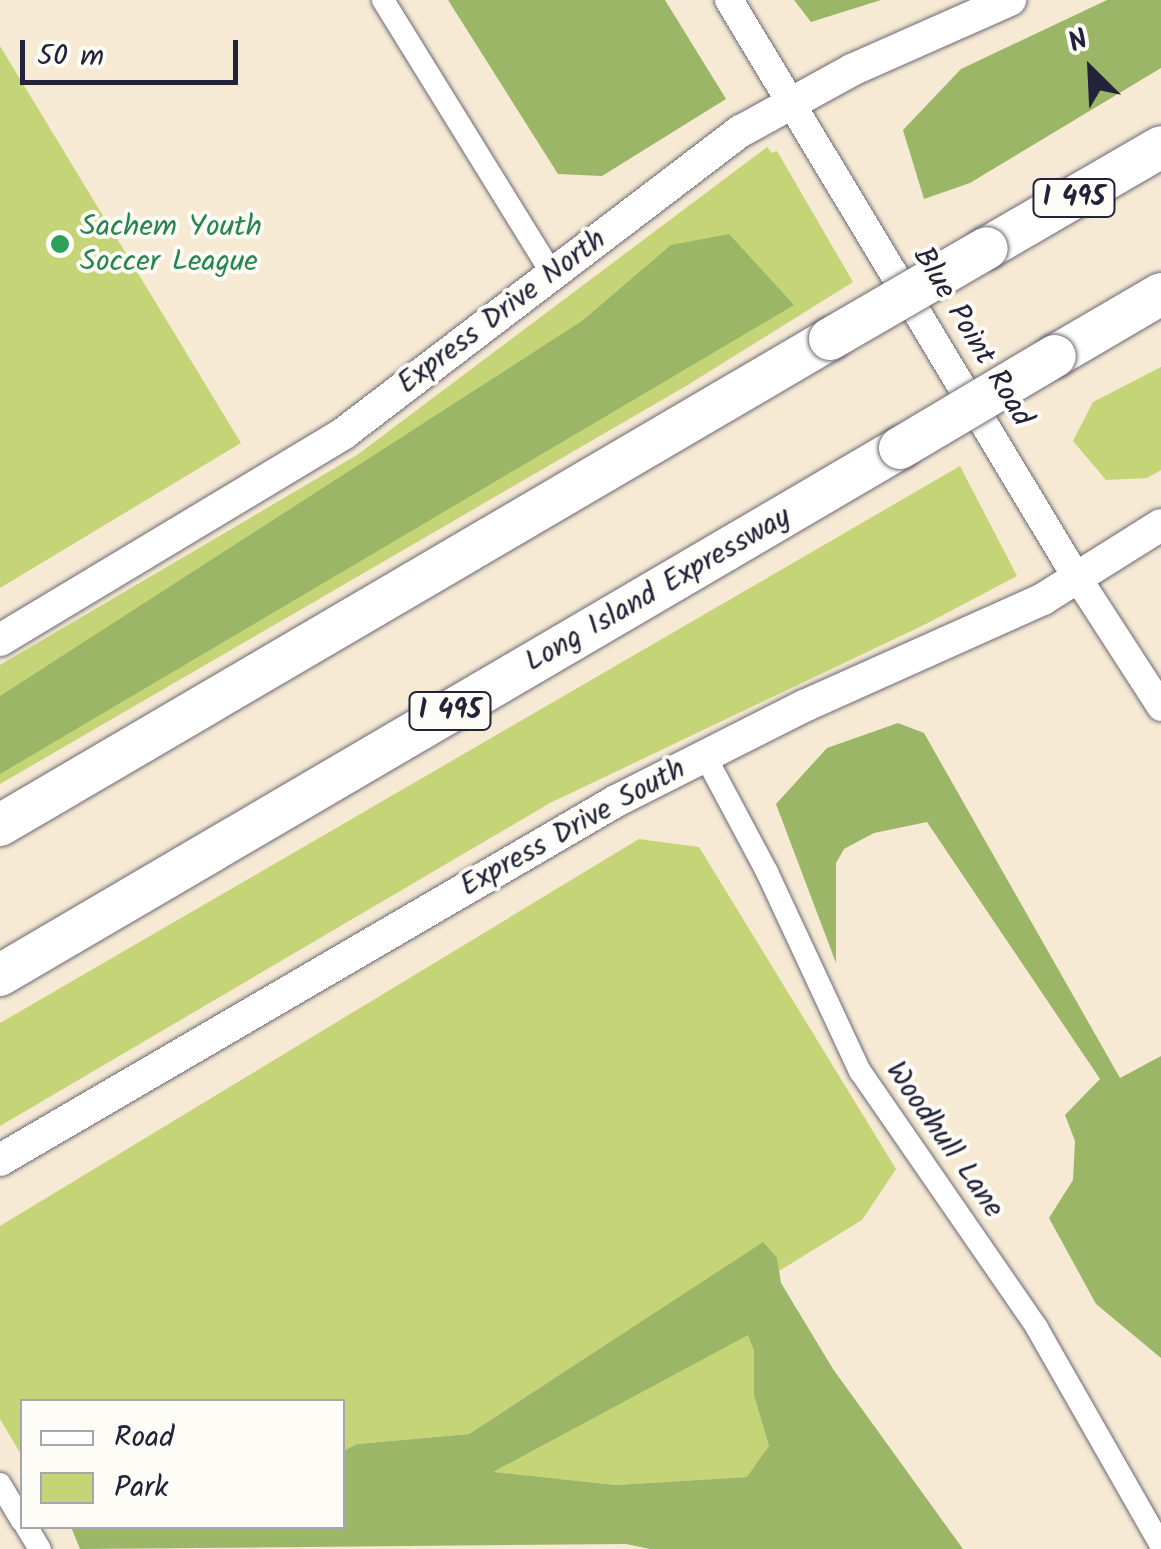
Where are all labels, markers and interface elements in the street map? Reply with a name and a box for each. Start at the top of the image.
text: N [1061,18,1096,66]
scale bar [25,20,242,82]
north arrow [1041,20,1141,120]
text: 50 m [37,33,104,81]
road number: I 495 [1032,175,1116,221]
place label: Sachem Youth Soccer League [80,209,262,280]
street label: Express Drive North [391,222,613,402]
marker: Sachem Youth Soccer League [49,233,71,255]
street label: Blue Point Road [904,241,1040,433]
street label: Long Island Expressway [519,499,797,681]
road number: I 495 [408,688,492,734]
street label: Express Drive South [454,751,692,905]
street label: Woodhull Lane [877,1055,1011,1225]
legend [20,1399,345,1529]
text: Road [114,1414,174,1462]
text: Park [114,1464,168,1512]

